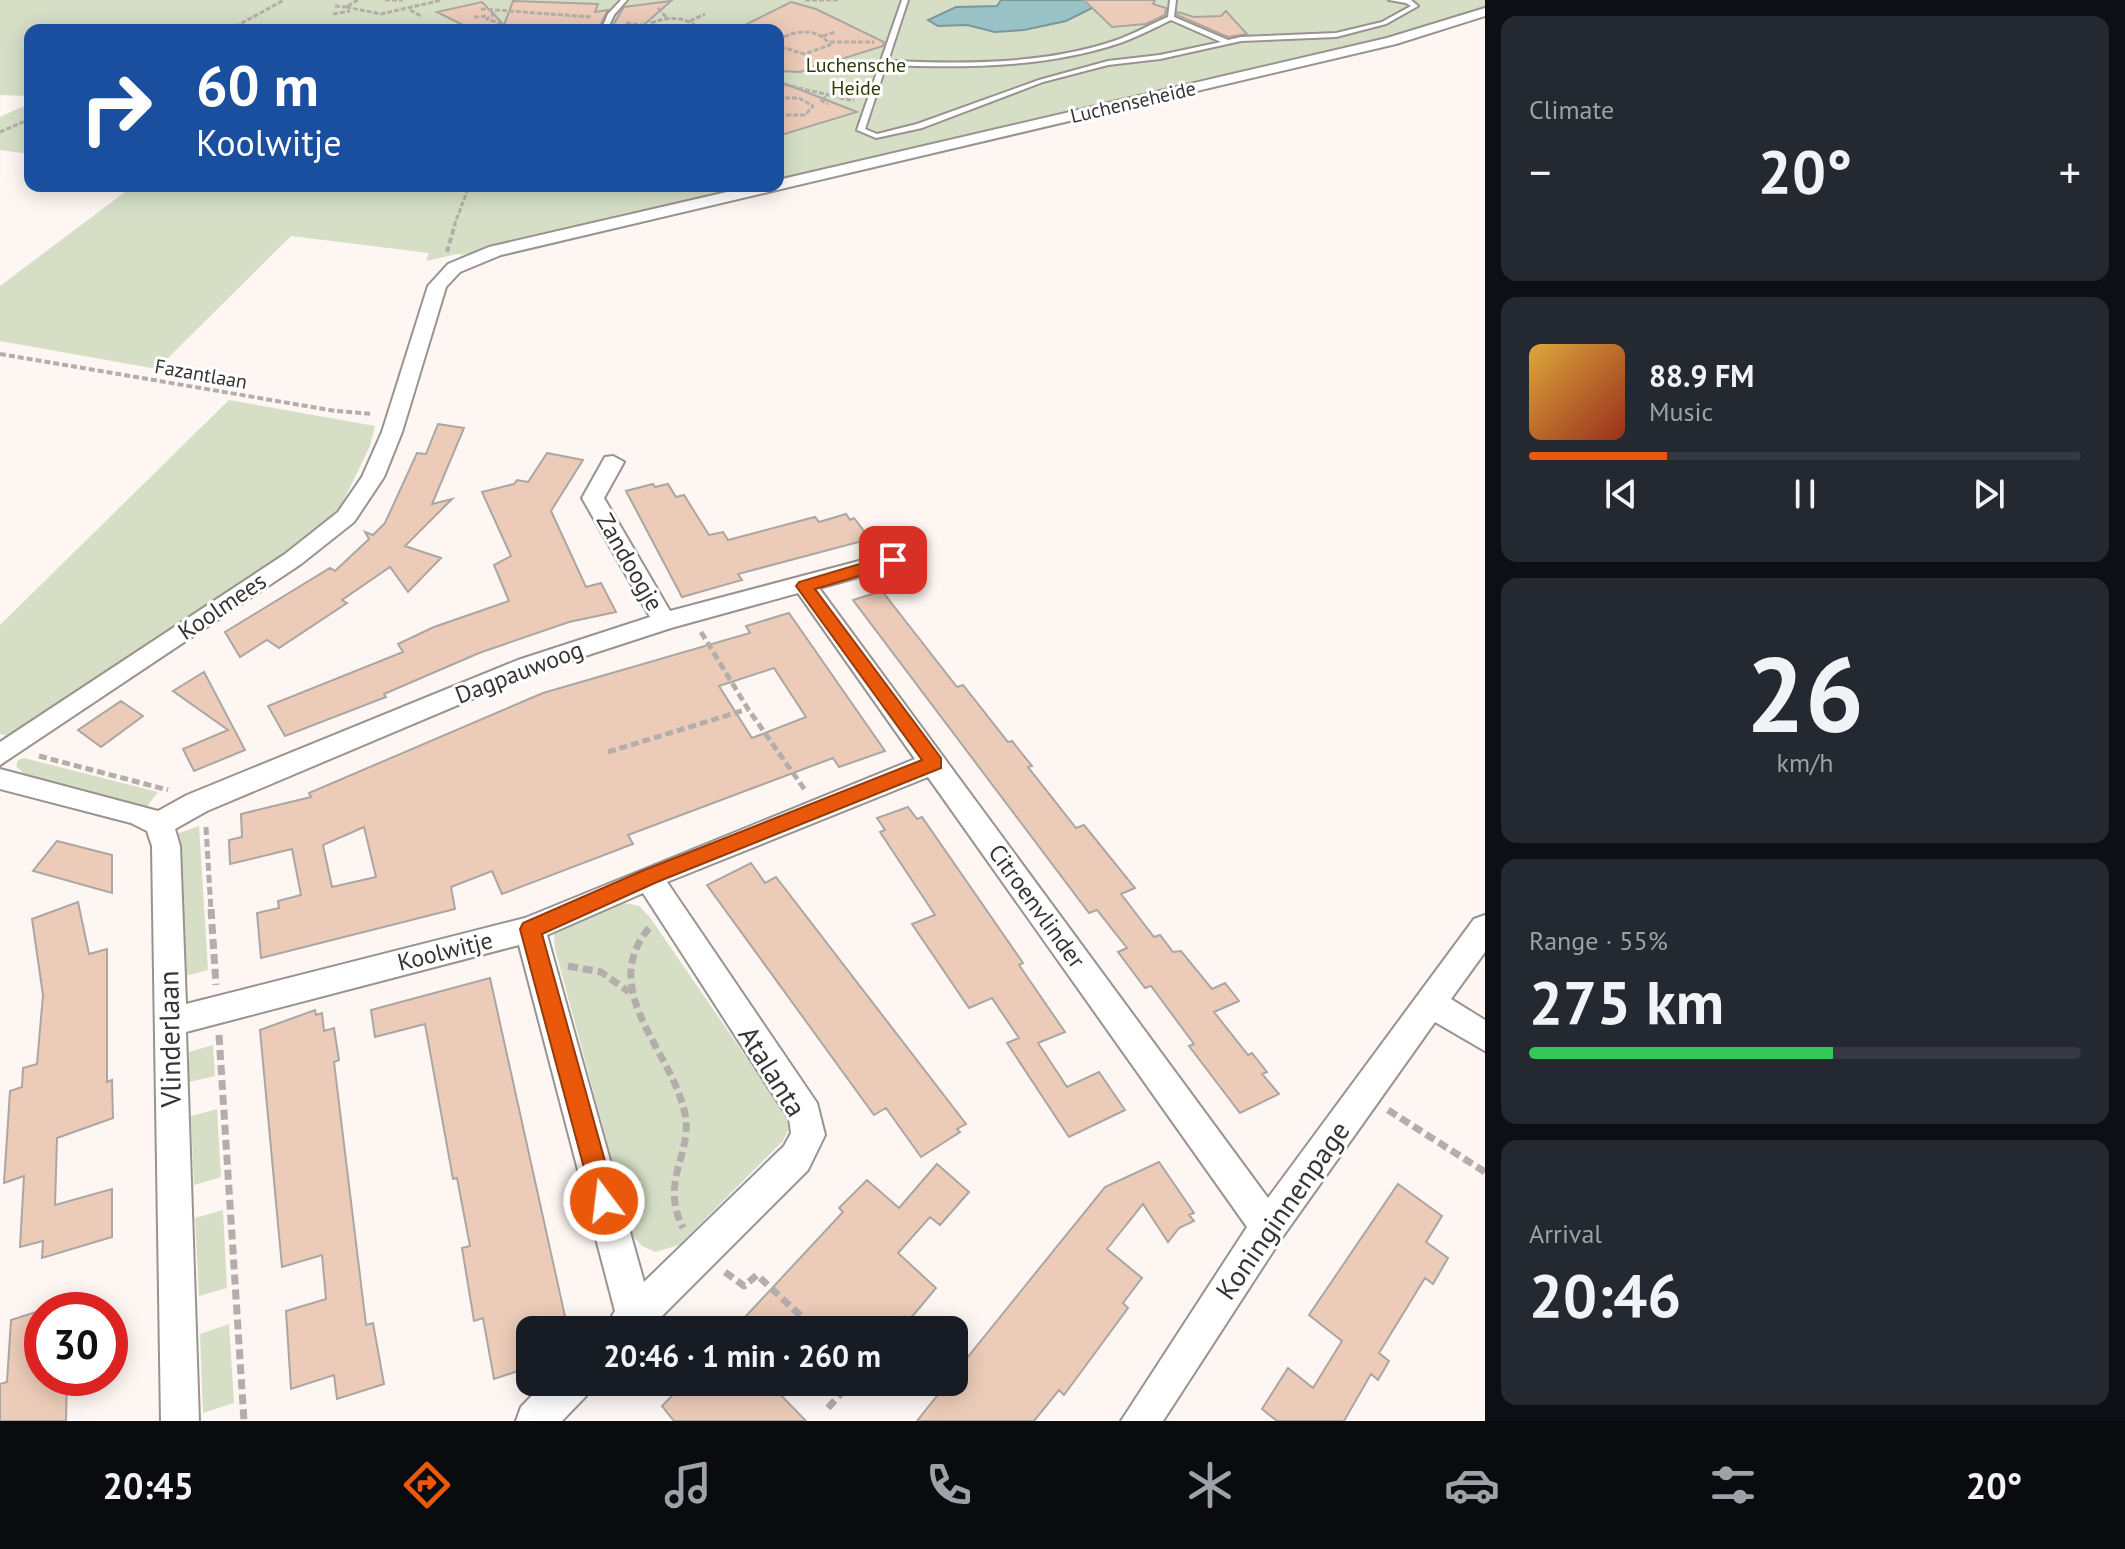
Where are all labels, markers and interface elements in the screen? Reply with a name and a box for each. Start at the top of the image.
text: 60 m [196,49,319,121]
park label: Luchensche Heide [806,52,906,101]
icon: right [64,56,168,160]
street label: Luchenseheide [1068,75,1198,129]
text: Climate [1529,93,1614,126]
text: Koolwitje [196,119,342,166]
text: 20° [1758,132,1852,210]
text: − [1529,143,1551,200]
text: + [2059,143,2081,200]
street label: Fazantlaan [153,353,249,395]
text: 88.9 FM [1649,356,1754,395]
text: Music [1649,395,1713,428]
icon: previous [1599,472,1643,516]
icon: pause [1783,472,1827,516]
icon: next [1967,472,2011,516]
street label: Zandoogje [590,508,670,616]
pin [859,526,927,594]
icon: arrive [871,538,915,582]
street label: Koolmees [172,565,272,647]
text: 26 [1746,626,1864,761]
street label: Dagpauwoog [451,633,587,711]
text: km/h [1777,746,1834,779]
street label: Citroenvlinder [982,838,1092,974]
street label: Koolwitje [394,924,496,978]
text: Range · 55% [1529,924,1668,957]
text: 275 km [1529,963,1724,1041]
street label: Vlinderlaan [149,970,189,1109]
street label: Atalanta [731,1019,815,1123]
street label: Koninginnenpage [1207,1113,1357,1307]
position arrow [562,1159,646,1243]
text: Arrival [1529,1217,1602,1250]
text: 20:46 [1529,1256,1681,1334]
speed limit sign: 30 [24,1292,128,1396]
text: 20:46 · 1 min · 260 m [603,1336,881,1375]
icon: directions [399,1457,455,1513]
icon: music [660,1457,716,1513]
icon: phone [921,1457,977,1513]
icon: climate [1182,1457,1238,1513]
icon: car [1444,1457,1500,1513]
icon: filters [1705,1457,1761,1513]
text: 20:45 [103,1462,194,1509]
text: 20° [1966,1462,2022,1509]

